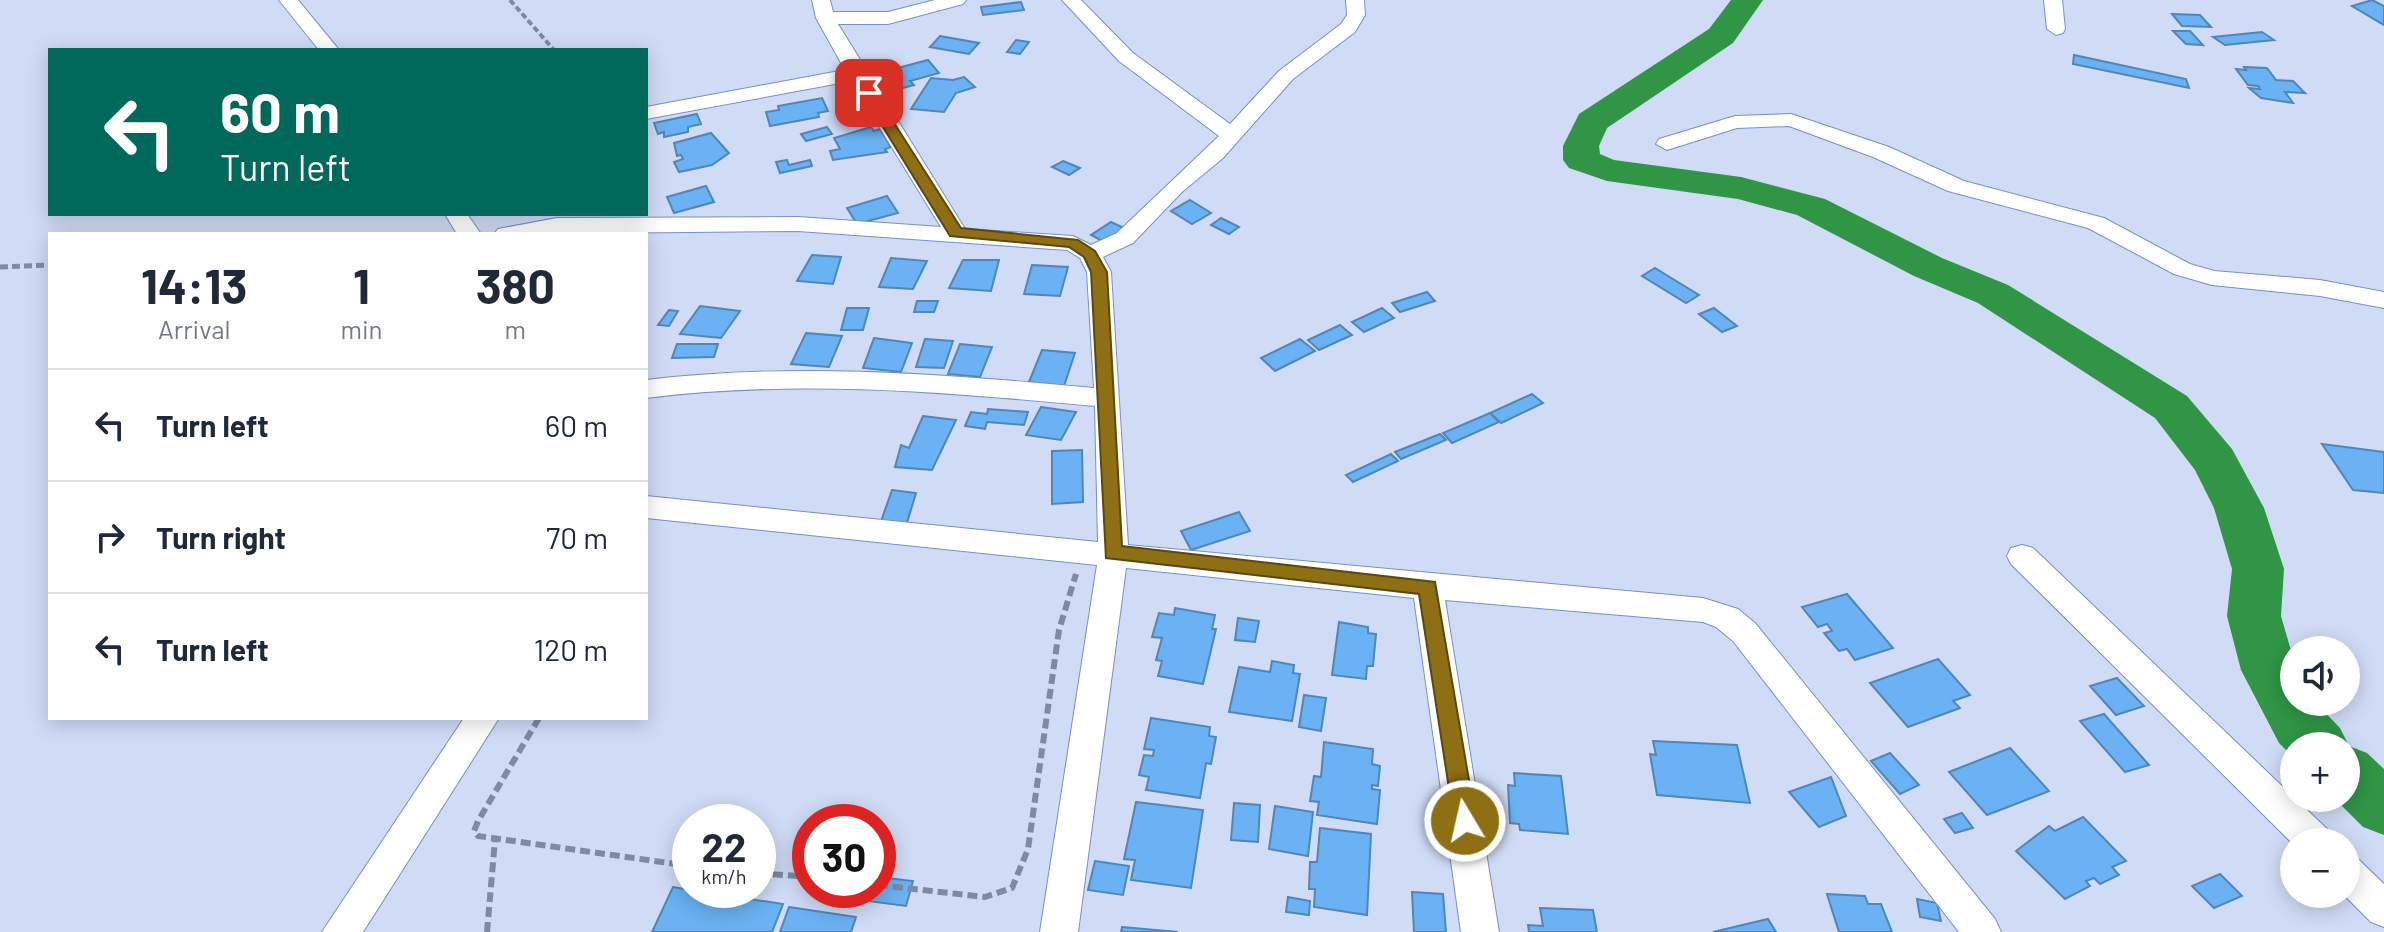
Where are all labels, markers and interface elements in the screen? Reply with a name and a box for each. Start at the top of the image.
pin [835,59,903,127]
icon: arrive [847,71,891,115]
text: 60 m [220,77,340,144]
icon: left [88,80,192,184]
text: Turn left [220,145,351,188]
text: 14:13 [141,256,247,314]
text: 1 [353,256,370,314]
text: 380 [476,256,555,314]
text: Arrival [158,313,231,344]
text: min [340,313,383,344]
text: m [505,313,526,344]
icon: left [88,403,132,447]
text: Turn left [156,407,269,443]
text: 60 m [545,407,608,443]
icon: right [88,515,132,559]
text: Turn right [156,519,286,555]
text: 70 m [546,519,608,555]
icon: left [88,627,132,671]
text: Turn left [156,631,269,667]
text: 120 m [534,631,608,667]
map controls [2280,636,2360,908]
button: sound [2280,636,2360,716]
button: + [2280,732,2360,812]
position arrow [1423,779,1507,863]
speed limit sign: 30 [792,804,896,908]
text: 22 [702,822,746,870]
button: − [2280,828,2360,908]
text: km/h [701,864,747,888]

